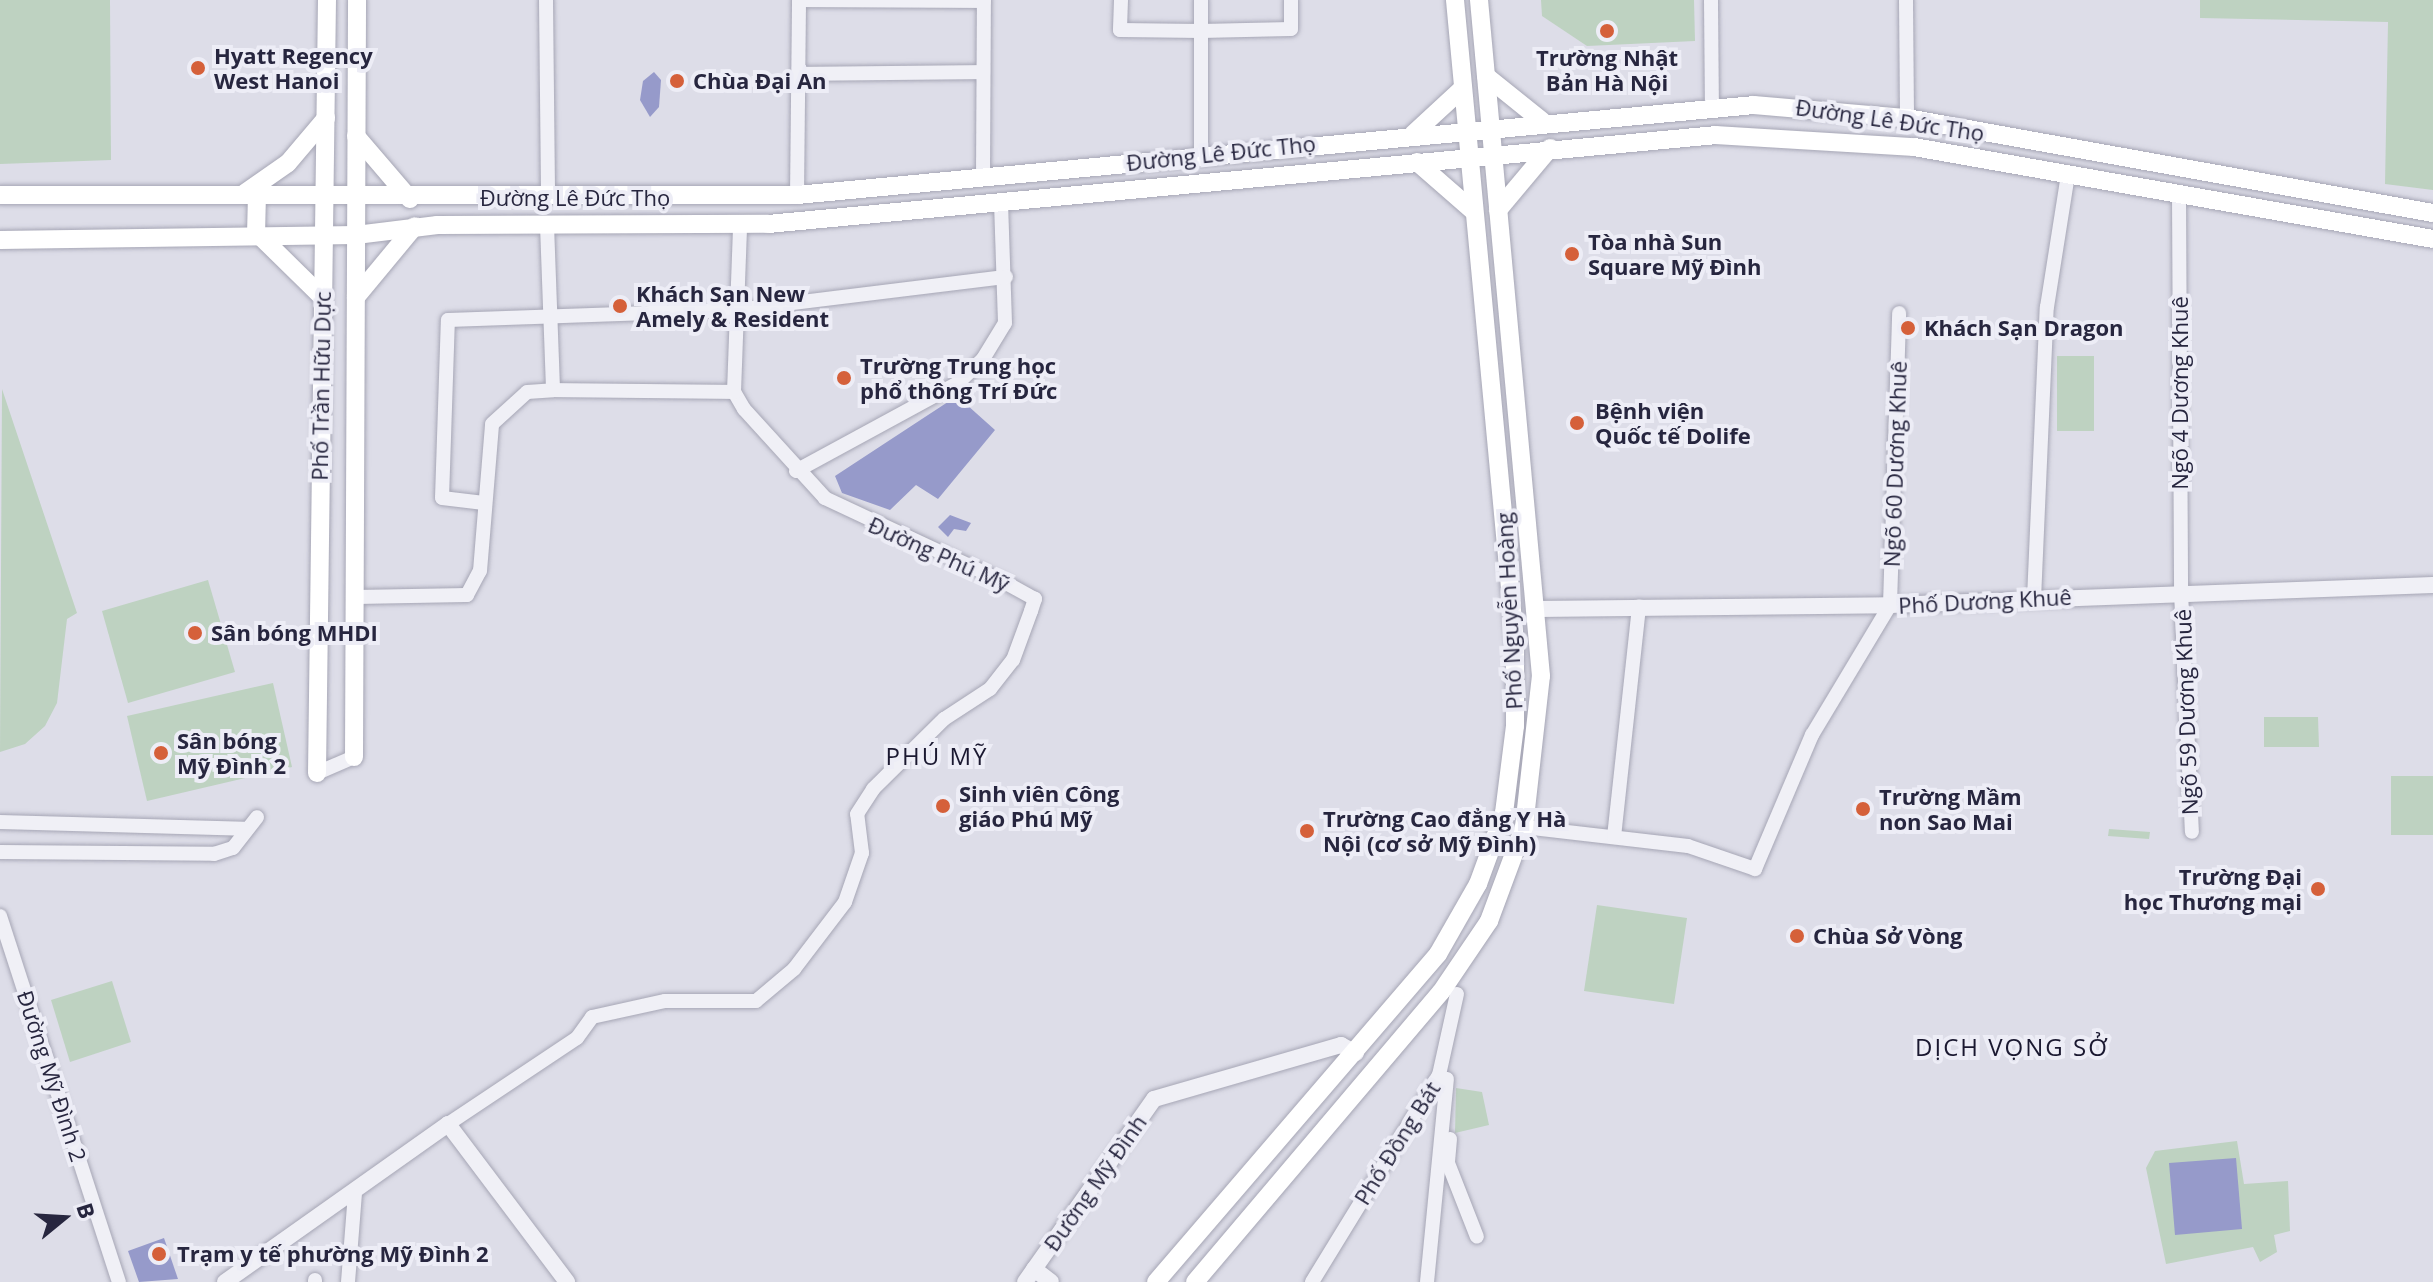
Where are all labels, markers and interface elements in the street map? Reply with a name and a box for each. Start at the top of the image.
marker: Trường Nhật Bản Hà Nội [1598,22,1616,40]
place label: Hyatt Regency West Hanoi [214,42,373,94]
place label: Trường Nhật Bản Hà Nội [1536,44,1678,96]
marker: Hyatt Regency West Hanoi [189,59,207,77]
place label: Chùa Đại An [693,68,827,94]
marker: Chùa Đại An [668,72,686,90]
street label: Đường Lê Đức Thọ [1794,94,1986,146]
street label: Đường Lê Đức Thọ [1125,130,1317,176]
street label: Đường Lê Đức Thọ [480,185,670,211]
place label: Tòa nhà Sun Square Mỹ Đình [1588,228,1761,280]
marker: Tòa nhà Sun Square Mỹ Đình [1563,245,1581,263]
place label: Khách Sạn New Amely & Resident [636,280,829,332]
street label: Phố Trần Hữu Dực [306,291,336,481]
street label: Ngõ 4 Dương Khuê [2167,296,2193,490]
marker: Khách Sạn New Amely & Resident [611,297,629,315]
place label: Khách Sạn Dragon [1924,315,2123,341]
marker: Khách Sạn Dragon [1899,319,1917,337]
place label: Trường Trung học phổ thông Trí Đức [860,352,1057,404]
street label: Ngõ 60 Dương Khuê [1878,360,1912,568]
marker: Trường Trung học phổ thông Trí Đức [835,369,853,387]
place label: Bệnh viện Quốc tế Dolife [1595,397,1751,448]
marker: Bệnh viện Quốc tế Dolife [1566,412,1588,434]
street label: Đường Phú Mỹ [864,511,1014,597]
street label: Phố Nguyễn Hoàng [1491,512,1527,710]
street label: Phố Dương Khuê [1898,583,2072,619]
street label: Ngõ 59 Dương Khuê [2169,608,2203,816]
place label: Sân bóng MHDI [211,620,378,646]
marker: Sân bóng MHDI [186,624,204,642]
place label: Sân bóng Mỹ Đình 2 [177,727,286,778]
district label: PHÚ MỸ [886,742,988,770]
marker: Sân bóng Mỹ Đình 2 [152,744,170,762]
place label: Sinh viên Công giáo Phú Mỹ [959,780,1119,832]
place label: Trường Mầm non Sao Mai [1879,783,2022,834]
marker: Sinh viên Công giáo Phú Mỹ [934,797,952,815]
marker: Trường Mầm non Sao Mai [1854,800,1872,818]
place label: Trường Cao đẳng Y Hà Nội (cơ sở Mỹ Đình) [1323,805,1566,856]
marker: Trường Cao đẳng Y Hà Nội (cơ sở Mỹ Đình) [1298,822,1316,840]
place label: Trường Đại học Thương mại [2124,863,2302,914]
marker: Trường Đại học Thương mại [2309,880,2327,898]
place label: Chùa Sở Vòng [1813,923,1963,949]
marker: Chùa Sở Vòng [1788,927,1806,945]
street label: Đường Mỹ Đình 2 [12,987,92,1165]
district label: DỊCH VỌNG SỞ [1915,1033,2109,1061]
street label: Phố Đồng Bát [1349,1077,1445,1209]
street label: Đường Mỹ Đình [1038,1110,1152,1256]
north arrow [24,1178,104,1258]
text: B [70,1199,103,1222]
place label: Trạm y tế phường Mỹ Đình 2 [177,1241,489,1267]
marker: Trạm y tế phường Mỹ Đình 2 [148,1243,170,1265]

